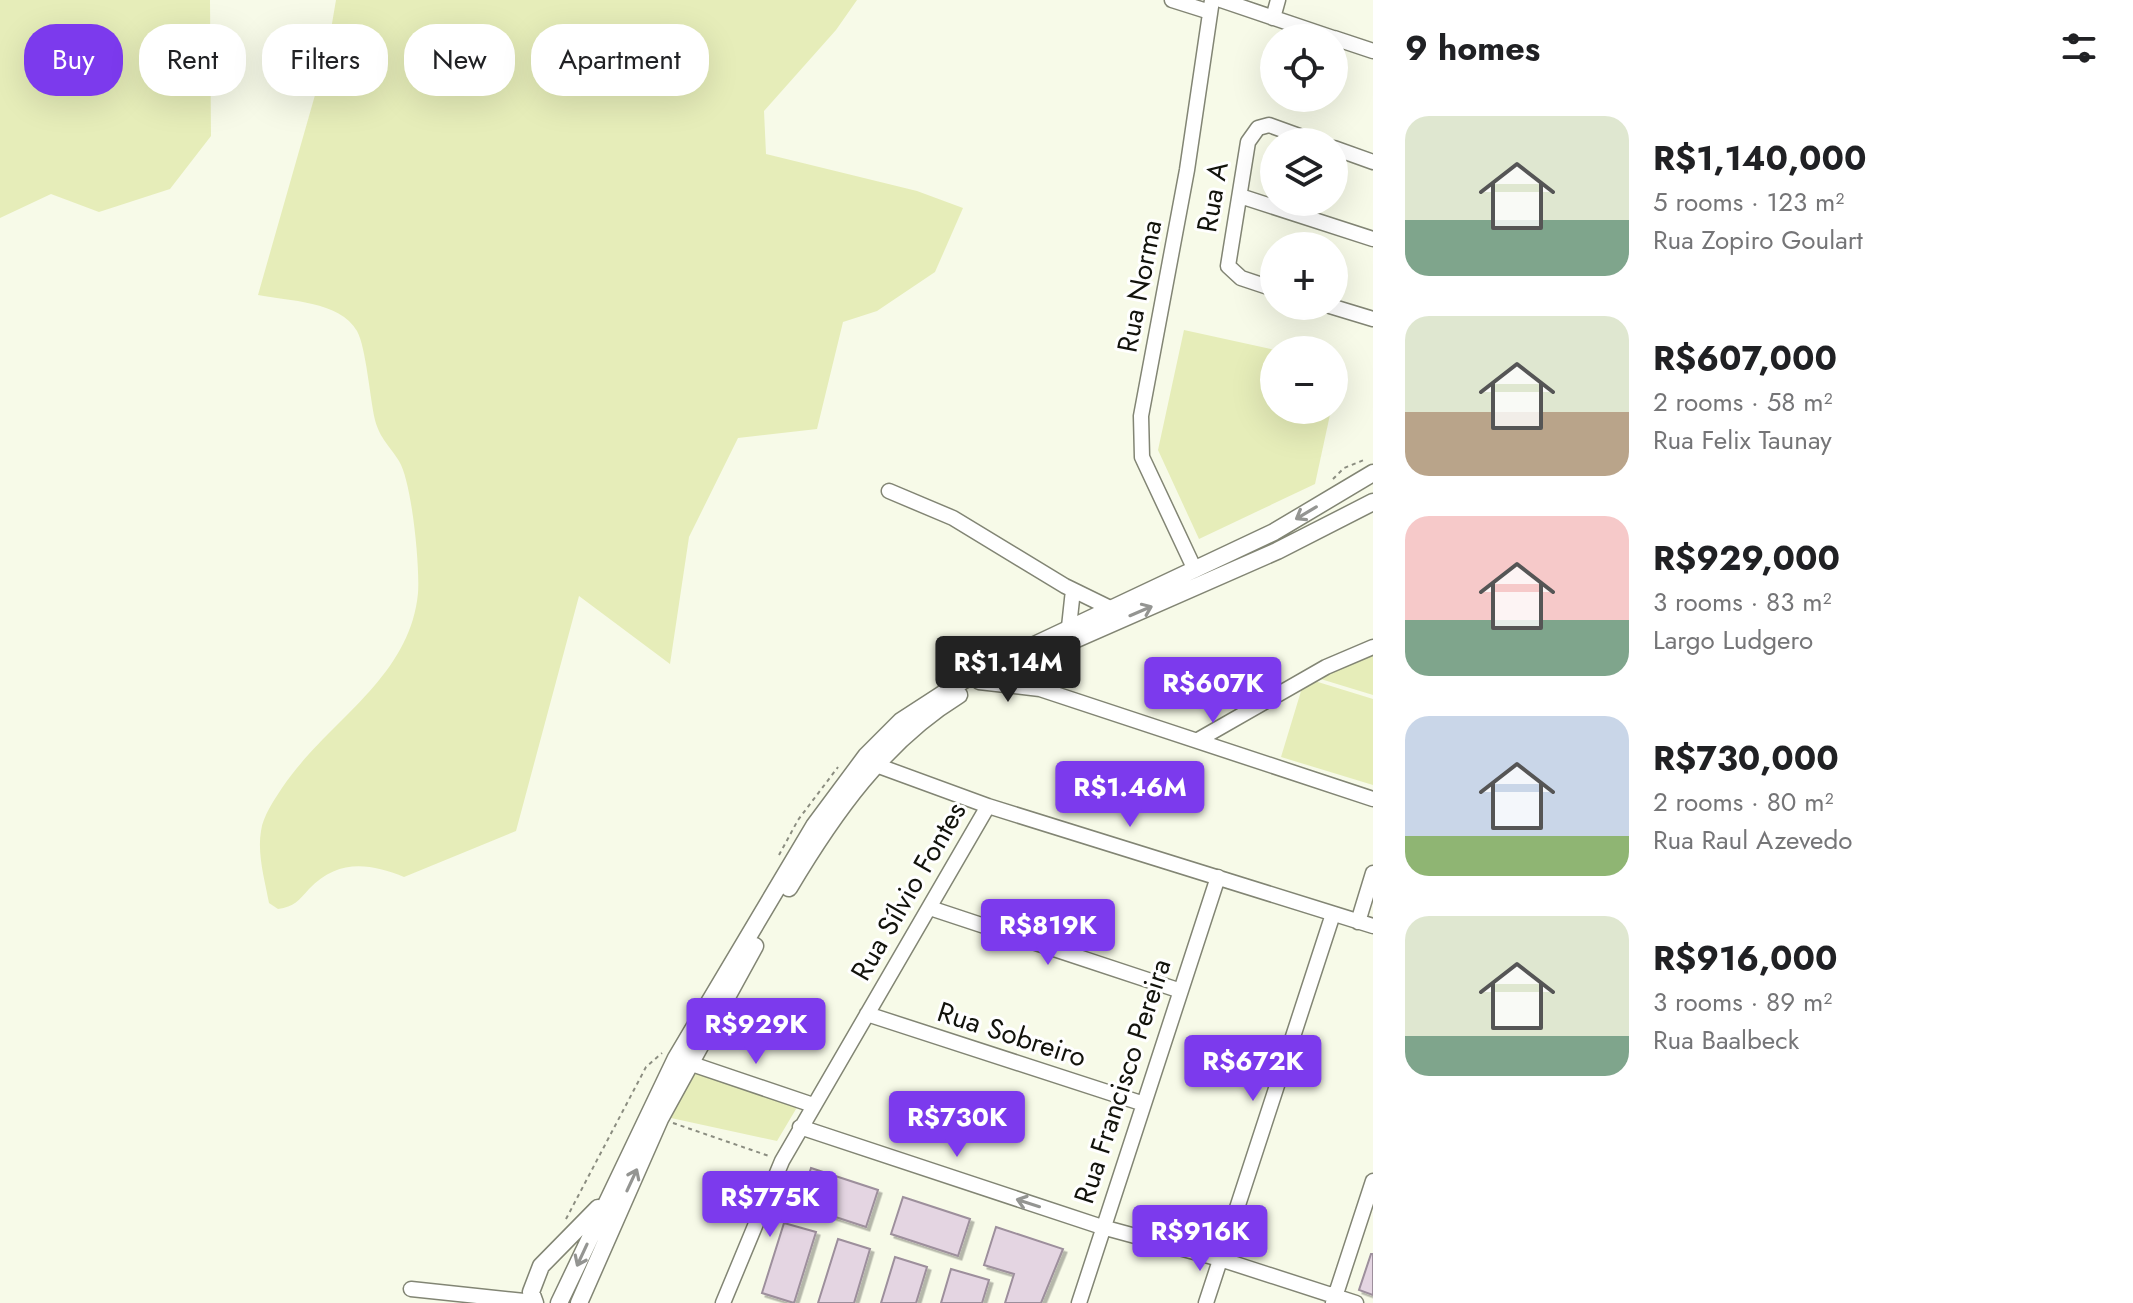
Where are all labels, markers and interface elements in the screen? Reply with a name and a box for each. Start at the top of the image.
chip: Buy [24,24,123,96]
chip: Rent [139,24,246,96]
chip: Filters [262,24,388,96]
chip: New [404,24,515,96]
chip: Apartment [531,24,709,96]
map controls [1260,24,1348,424]
button: locate [1260,24,1348,112]
text: 9 homes [1405,24,1540,73]
icon: filters [2057,26,2101,70]
button: layers [1260,128,1348,216]
text: R$1,140,000 [1653,134,1867,183]
icon: home [1469,148,1565,244]
street label: Rua A [1186,158,1239,235]
text: 5 rooms · 123 m² [1653,183,1844,221]
street label: Rua Norma [1107,216,1172,356]
text: Rua Zopiro Goulart [1653,221,1863,259]
button: + [1260,232,1348,320]
text: R$607,000 [1653,334,1837,383]
button: − [1260,336,1348,424]
icon: home [1469,348,1565,444]
text: 2 rooms · 58 m² [1653,383,1833,421]
text: Rua Felix Taunay [1653,421,1832,459]
one-way arrow [1295,505,1318,521]
text: R$929,000 [1653,534,1840,583]
icon: home [1469,548,1565,644]
text: 3 rooms · 83 m² [1653,583,1832,621]
one-way arrow [1128,602,1153,617]
text: Largo Ludgero [1653,621,1813,659]
pin: R$1.14M [934,636,1082,704]
text: R$1.14M [953,643,1063,681]
pin: R$607K [1148,657,1278,725]
text: R$607K [1162,664,1264,702]
text: R$730,000 [1653,734,1839,783]
icon: home [1469,748,1565,844]
pin: R$1.46M [1056,761,1204,829]
text: R$1.46M [1073,768,1187,806]
text: 2 rooms · 80 m² [1653,783,1834,821]
street label: Rua Sílvio Fontes [841,794,976,988]
text: Rua Raul Azevedo [1653,821,1853,859]
pin: R$819K [983,899,1113,967]
text: R$819K [999,906,1097,944]
text: R$916,000 [1653,934,1837,983]
icon: home [1469,948,1565,1044]
street label: Rua Francisco Pereira [1064,953,1181,1209]
text: 3 rooms · 89 m² [1653,983,1832,1021]
street label: Rua Sobreiro [932,991,1092,1078]
pin: R$929K [691,998,821,1066]
text: R$929K [704,1005,808,1043]
text: Rua Baalbeck [1653,1021,1799,1059]
pin: R$672K [1188,1035,1318,1103]
text: R$672K [1202,1042,1304,1080]
pin: R$730K [892,1091,1022,1159]
text: R$730K [907,1098,1007,1136]
one-way arrow [625,1168,640,1192]
pin: R$775K [705,1171,835,1239]
text: R$775K [720,1178,820,1216]
one-way arrow [1016,1194,1041,1209]
pin: R$916K [1135,1205,1265,1273]
text: R$916K [1150,1212,1250,1250]
one-way arrow [574,1242,589,1266]

